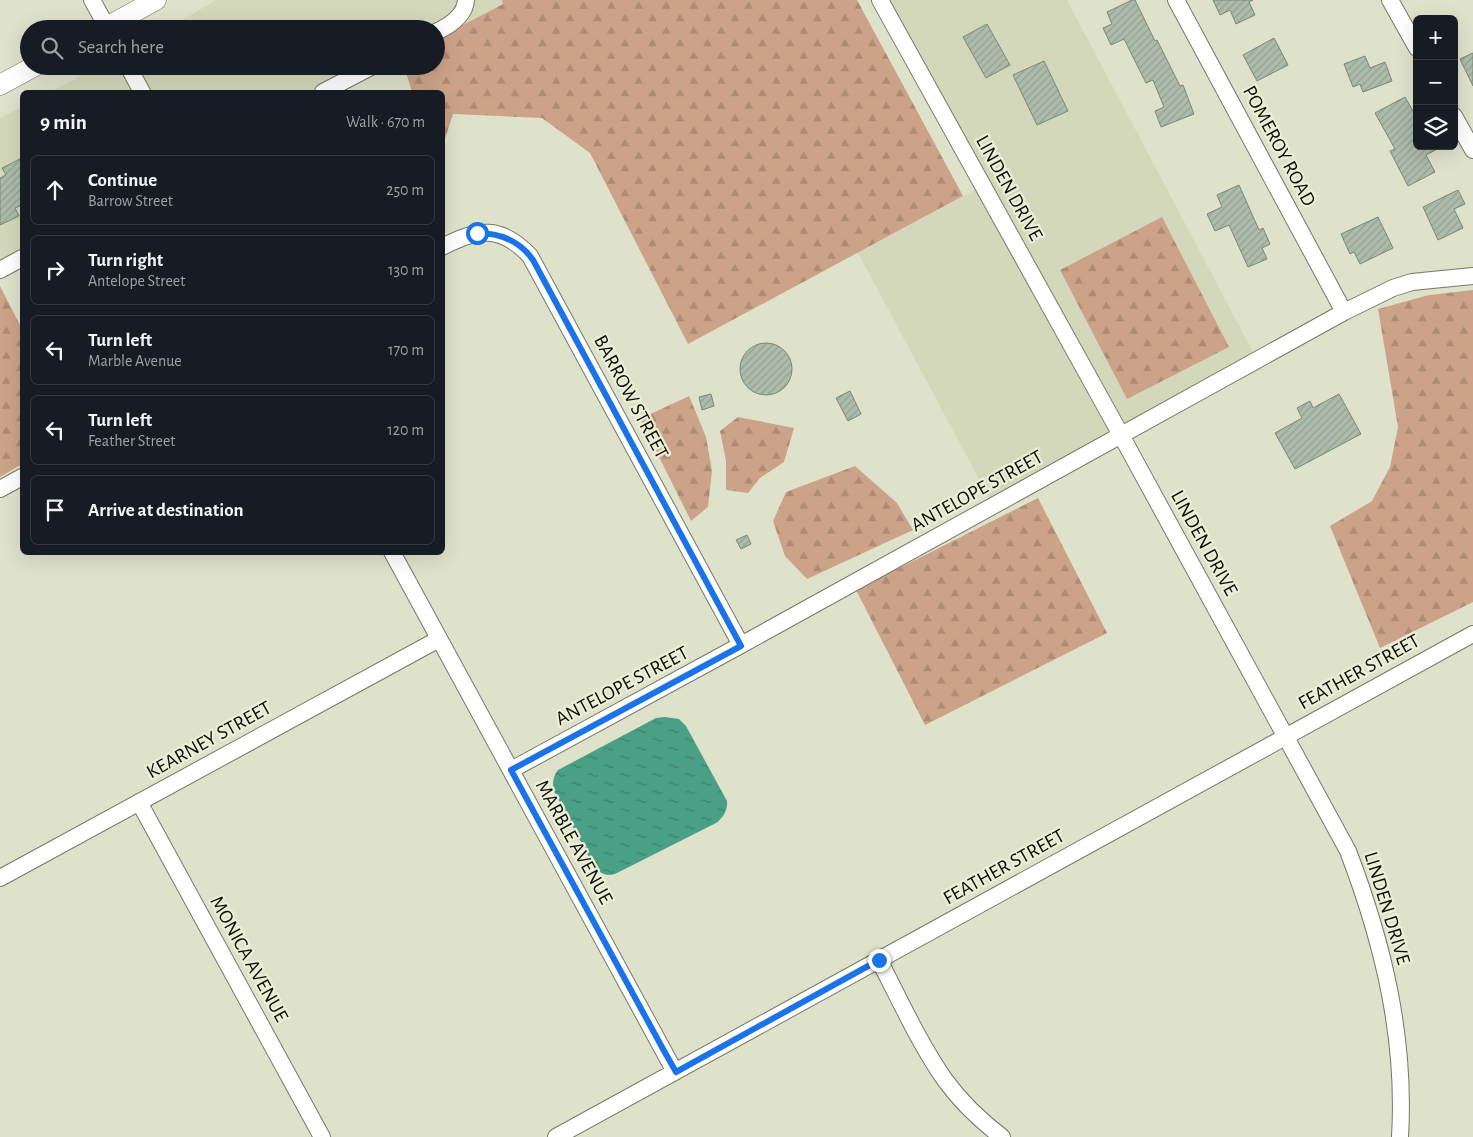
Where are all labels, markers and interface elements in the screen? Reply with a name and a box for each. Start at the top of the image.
map controls [1413,15,1458,150]
button: + [1413,15,1458,60]
search box [20,20,445,75]
icon: search [38,34,66,62]
text: Search here [78,38,164,57]
button: − [1413,60,1458,105]
street label: POMEROY ROAD [1239,83,1319,210]
button: layers [1413,105,1458,150]
text: 9 min [40,112,87,133]
text: Walk · 670 m [346,114,425,130]
street label: LINDEN DRIVE [972,132,1046,244]
text: Continue [88,171,157,190]
icon: ahead [41,176,69,204]
text: 250 m [386,182,424,198]
text: Barrow Street [88,193,173,209]
route start [466,222,489,245]
text: Turn right [88,251,163,270]
icon: right [41,256,69,284]
text: 130 m [388,262,424,278]
text: Antelope Street [88,273,185,289]
text: Turn left [88,331,152,350]
street label: BARROW STREET [590,332,672,462]
icon: left [41,336,69,364]
text: 170 m [388,342,424,358]
text: Marble Avenue [88,353,182,369]
text: Turn left [88,411,152,430]
icon: left [41,416,69,444]
text: 120 m [387,422,424,438]
text: Feather Street [88,433,175,449]
street label: ANTELOPE STREET [908,446,1046,535]
street label: LINDEN DRIVE [1167,487,1241,599]
icon: arrive [41,496,69,524]
text: Arrive at destination [88,501,244,520]
street label: FEATHER STREET [1295,630,1423,714]
street label: ANTELOPE STREET [552,643,692,729]
street label: KEARNEY STREET [143,697,275,783]
street label: MARBLE AVENUE [532,777,616,908]
street label: FEATHER STREET [940,825,1068,909]
street label: LINDEN DRIVE [1360,849,1414,967]
street label: MONICA AVENUE [206,893,292,1026]
route end [868,949,891,972]

